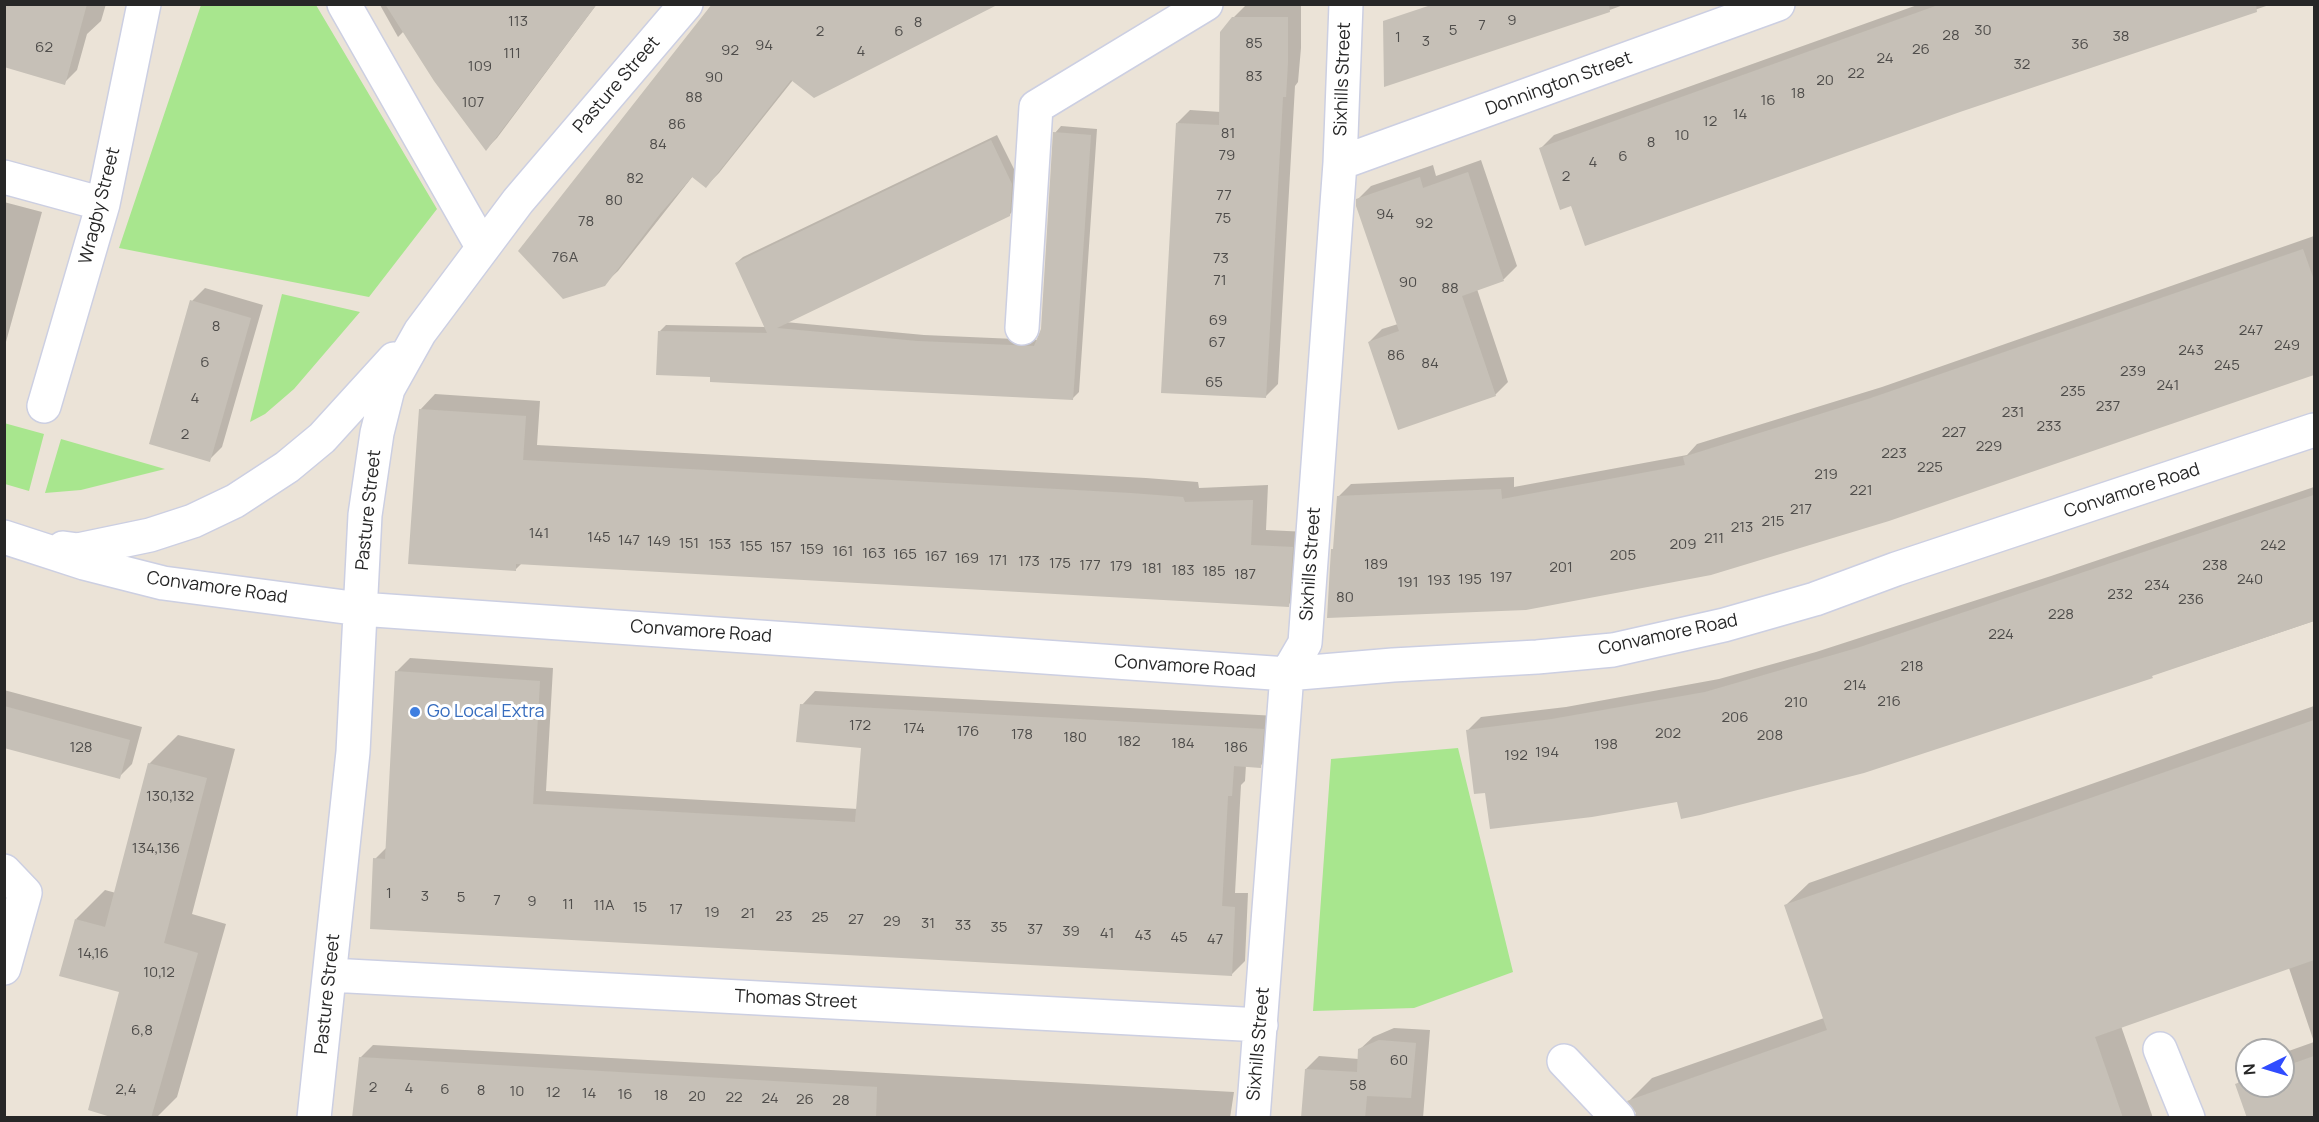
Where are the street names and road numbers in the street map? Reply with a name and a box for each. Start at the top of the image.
street label: Sixhills Street [1330,22,1356,136]
street label: Pasture Street [569,32,665,138]
street label: Donnington Street [1483,47,1635,121]
street label: Wragby Street [75,145,125,267]
street label: Pasture Street [352,449,386,571]
street label: Convamore Road [2061,459,2203,523]
street label: Sixhills Street [1296,506,1326,622]
street label: Convamore Road [145,567,289,609]
street label: Convamore Road [1596,610,1740,660]
street label: Convamore Road [630,616,772,648]
street label: Convamore Road [1114,651,1256,683]
street label: Pasture Street [311,933,345,1055]
street label: Thomas Street [734,986,858,1014]
street label: Sixhills Street [1243,986,1275,1102]

